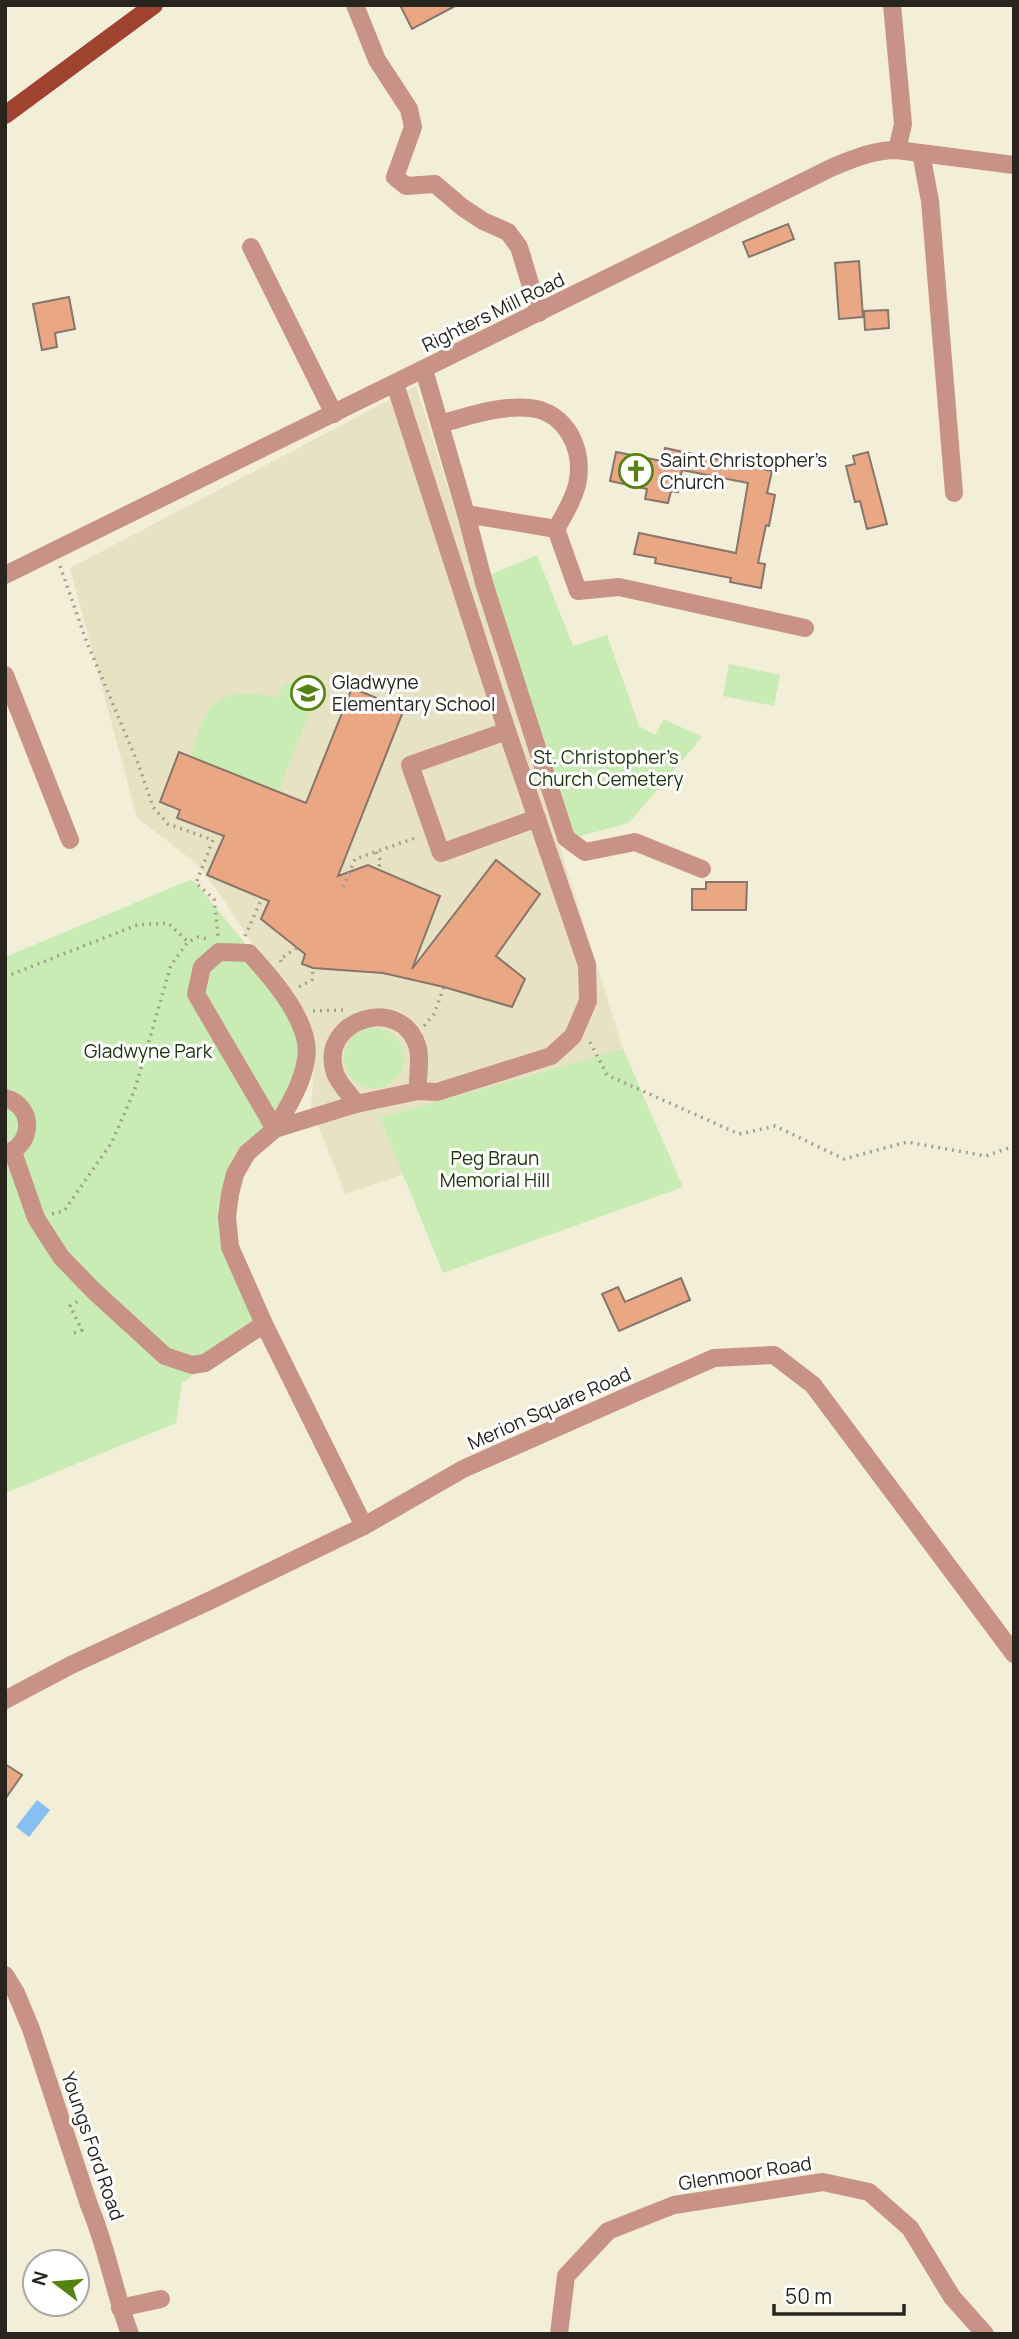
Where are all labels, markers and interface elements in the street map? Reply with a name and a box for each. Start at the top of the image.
street label: Righters Mill Road [417,266,569,358]
place label: Saint Christopher’s Church [660,447,827,495]
church icon: Saint Christopher’s Church [617,452,655,490]
place label: Gladwyne Elementary School [332,669,495,717]
school or university icon: Gladwyne Elementary School [289,674,327,712]
park label: St. Christopher’s Church Cemetery [528,744,684,792]
park label: Gladwyne Park [84,1038,213,1064]
park label: Peg Braun Memorial Hill [440,1145,550,1193]
street label: Merion Square Road [463,1360,635,1456]
street label: Youngs Ford Road [55,2068,131,2224]
street label: Glenmoor Road [677,2150,813,2196]
north arrow [21,2248,91,2318]
text: N [25,2268,54,2288]
scale bar [774,2272,904,2316]
text: 50 m [785,2282,832,2310]

